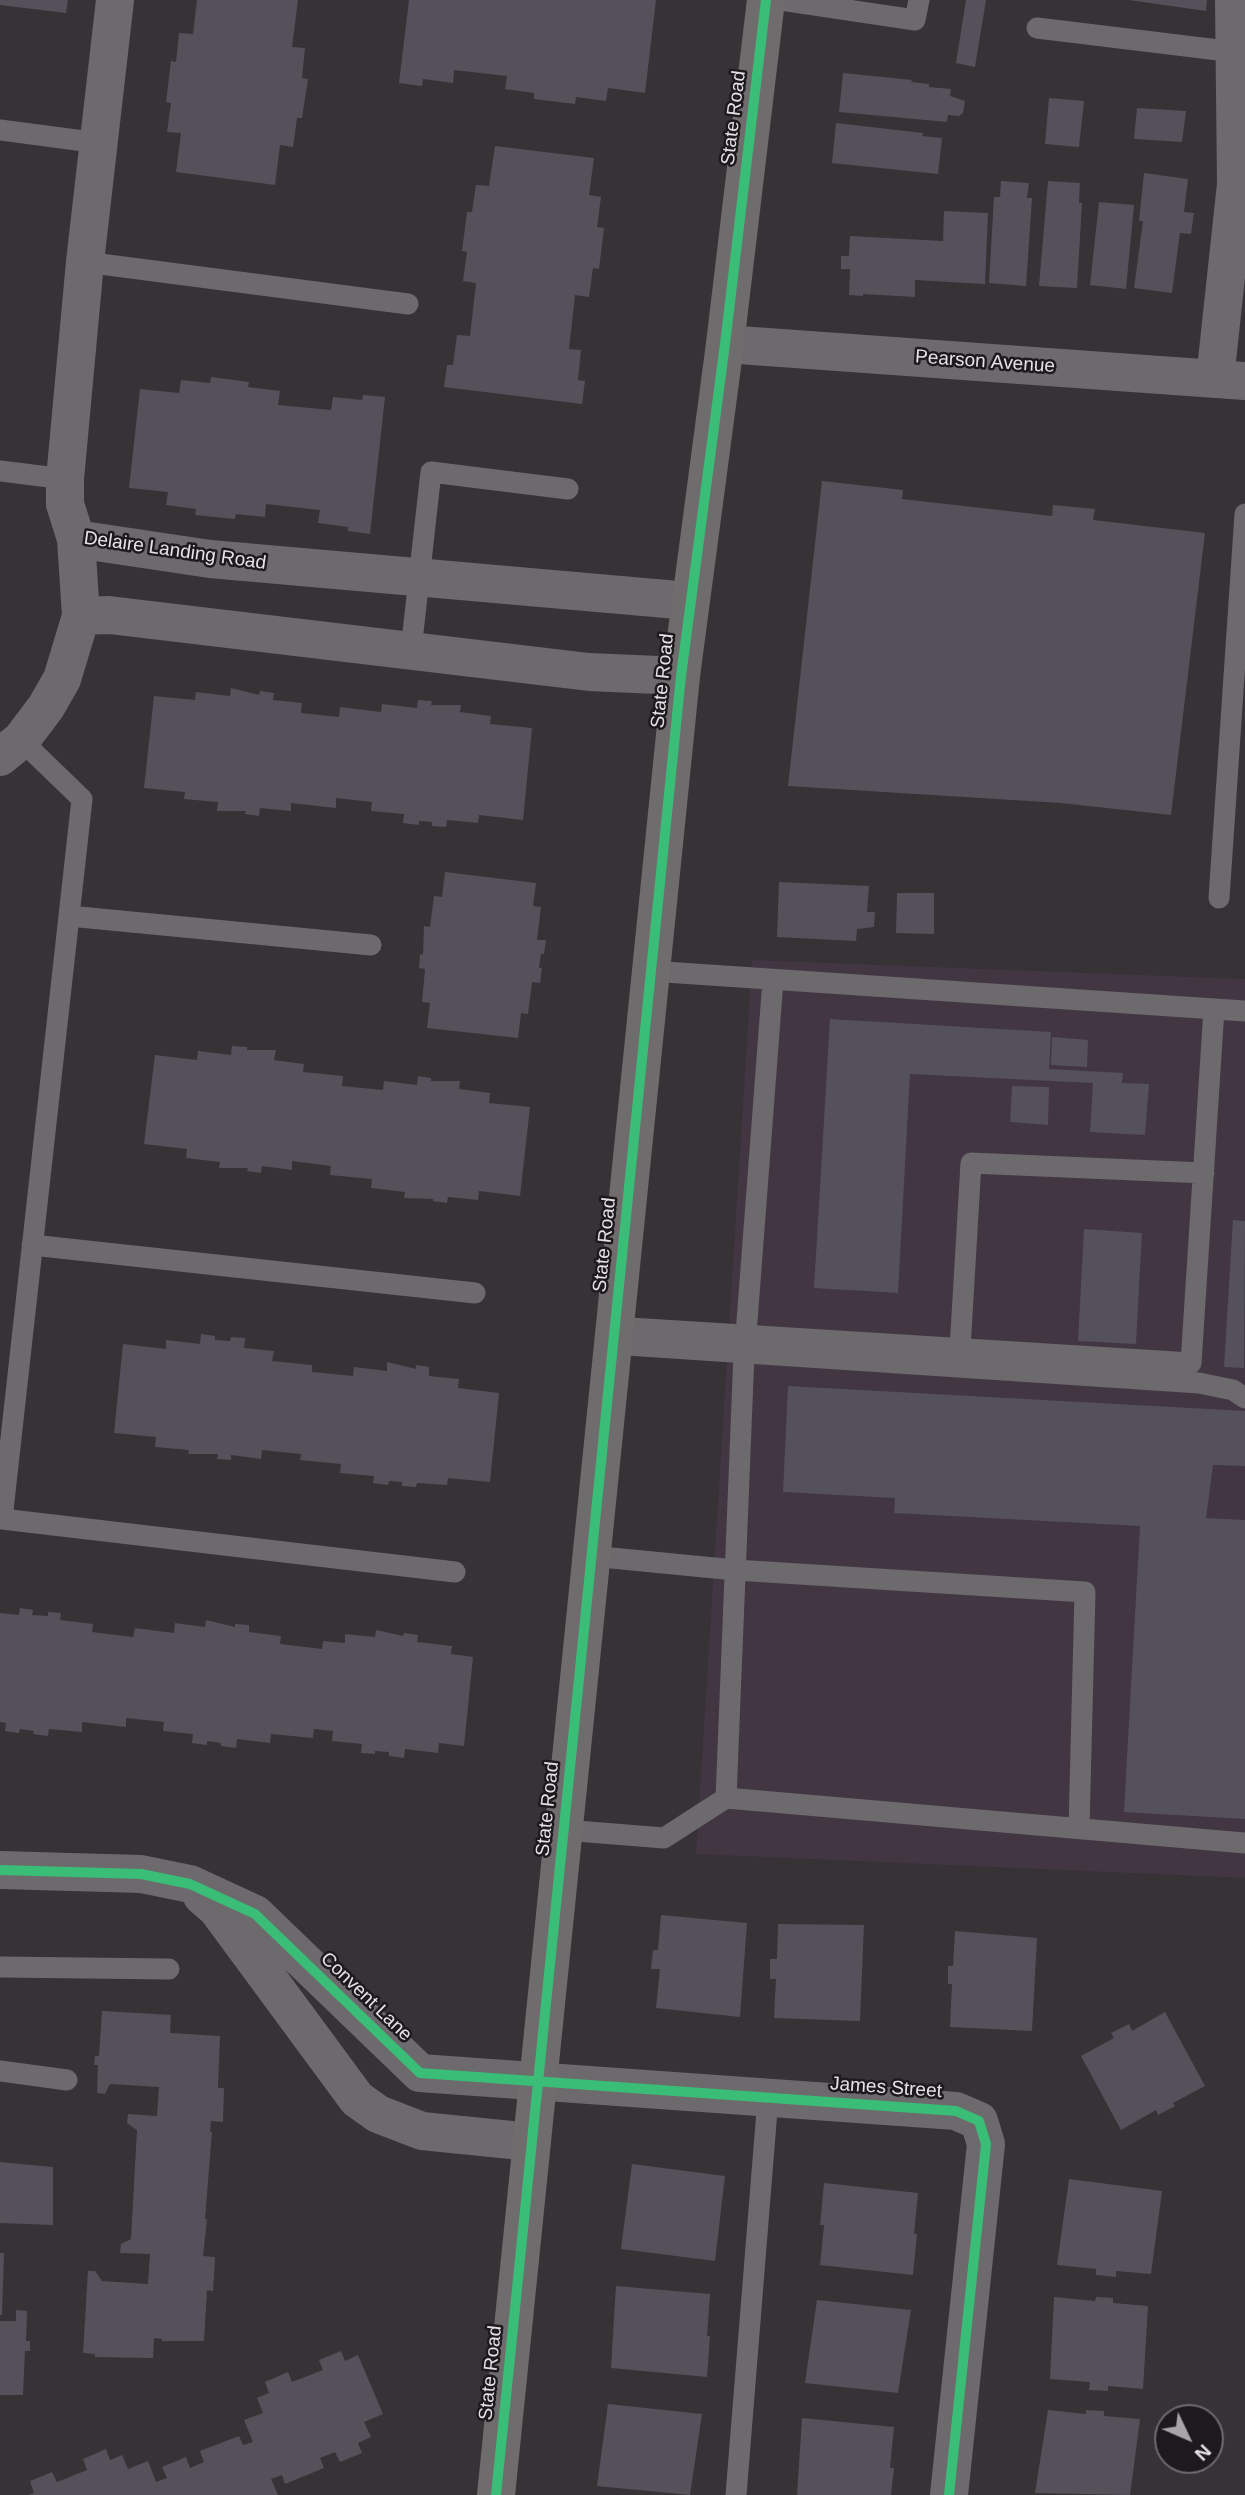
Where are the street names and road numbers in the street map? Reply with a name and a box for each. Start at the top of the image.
street label: State Road [717,69,751,167]
street label: Pearson Avenue [914,346,1056,378]
street label: Delaire Landing Road [82,527,268,575]
street label: State Road [647,633,679,729]
street label: State Road [589,1197,621,1293]
street label: State Road [532,1761,564,1857]
street label: Convent Lane [316,1948,416,2046]
street label: James Street [829,2073,943,2103]
street label: State Road [475,2325,507,2421]

